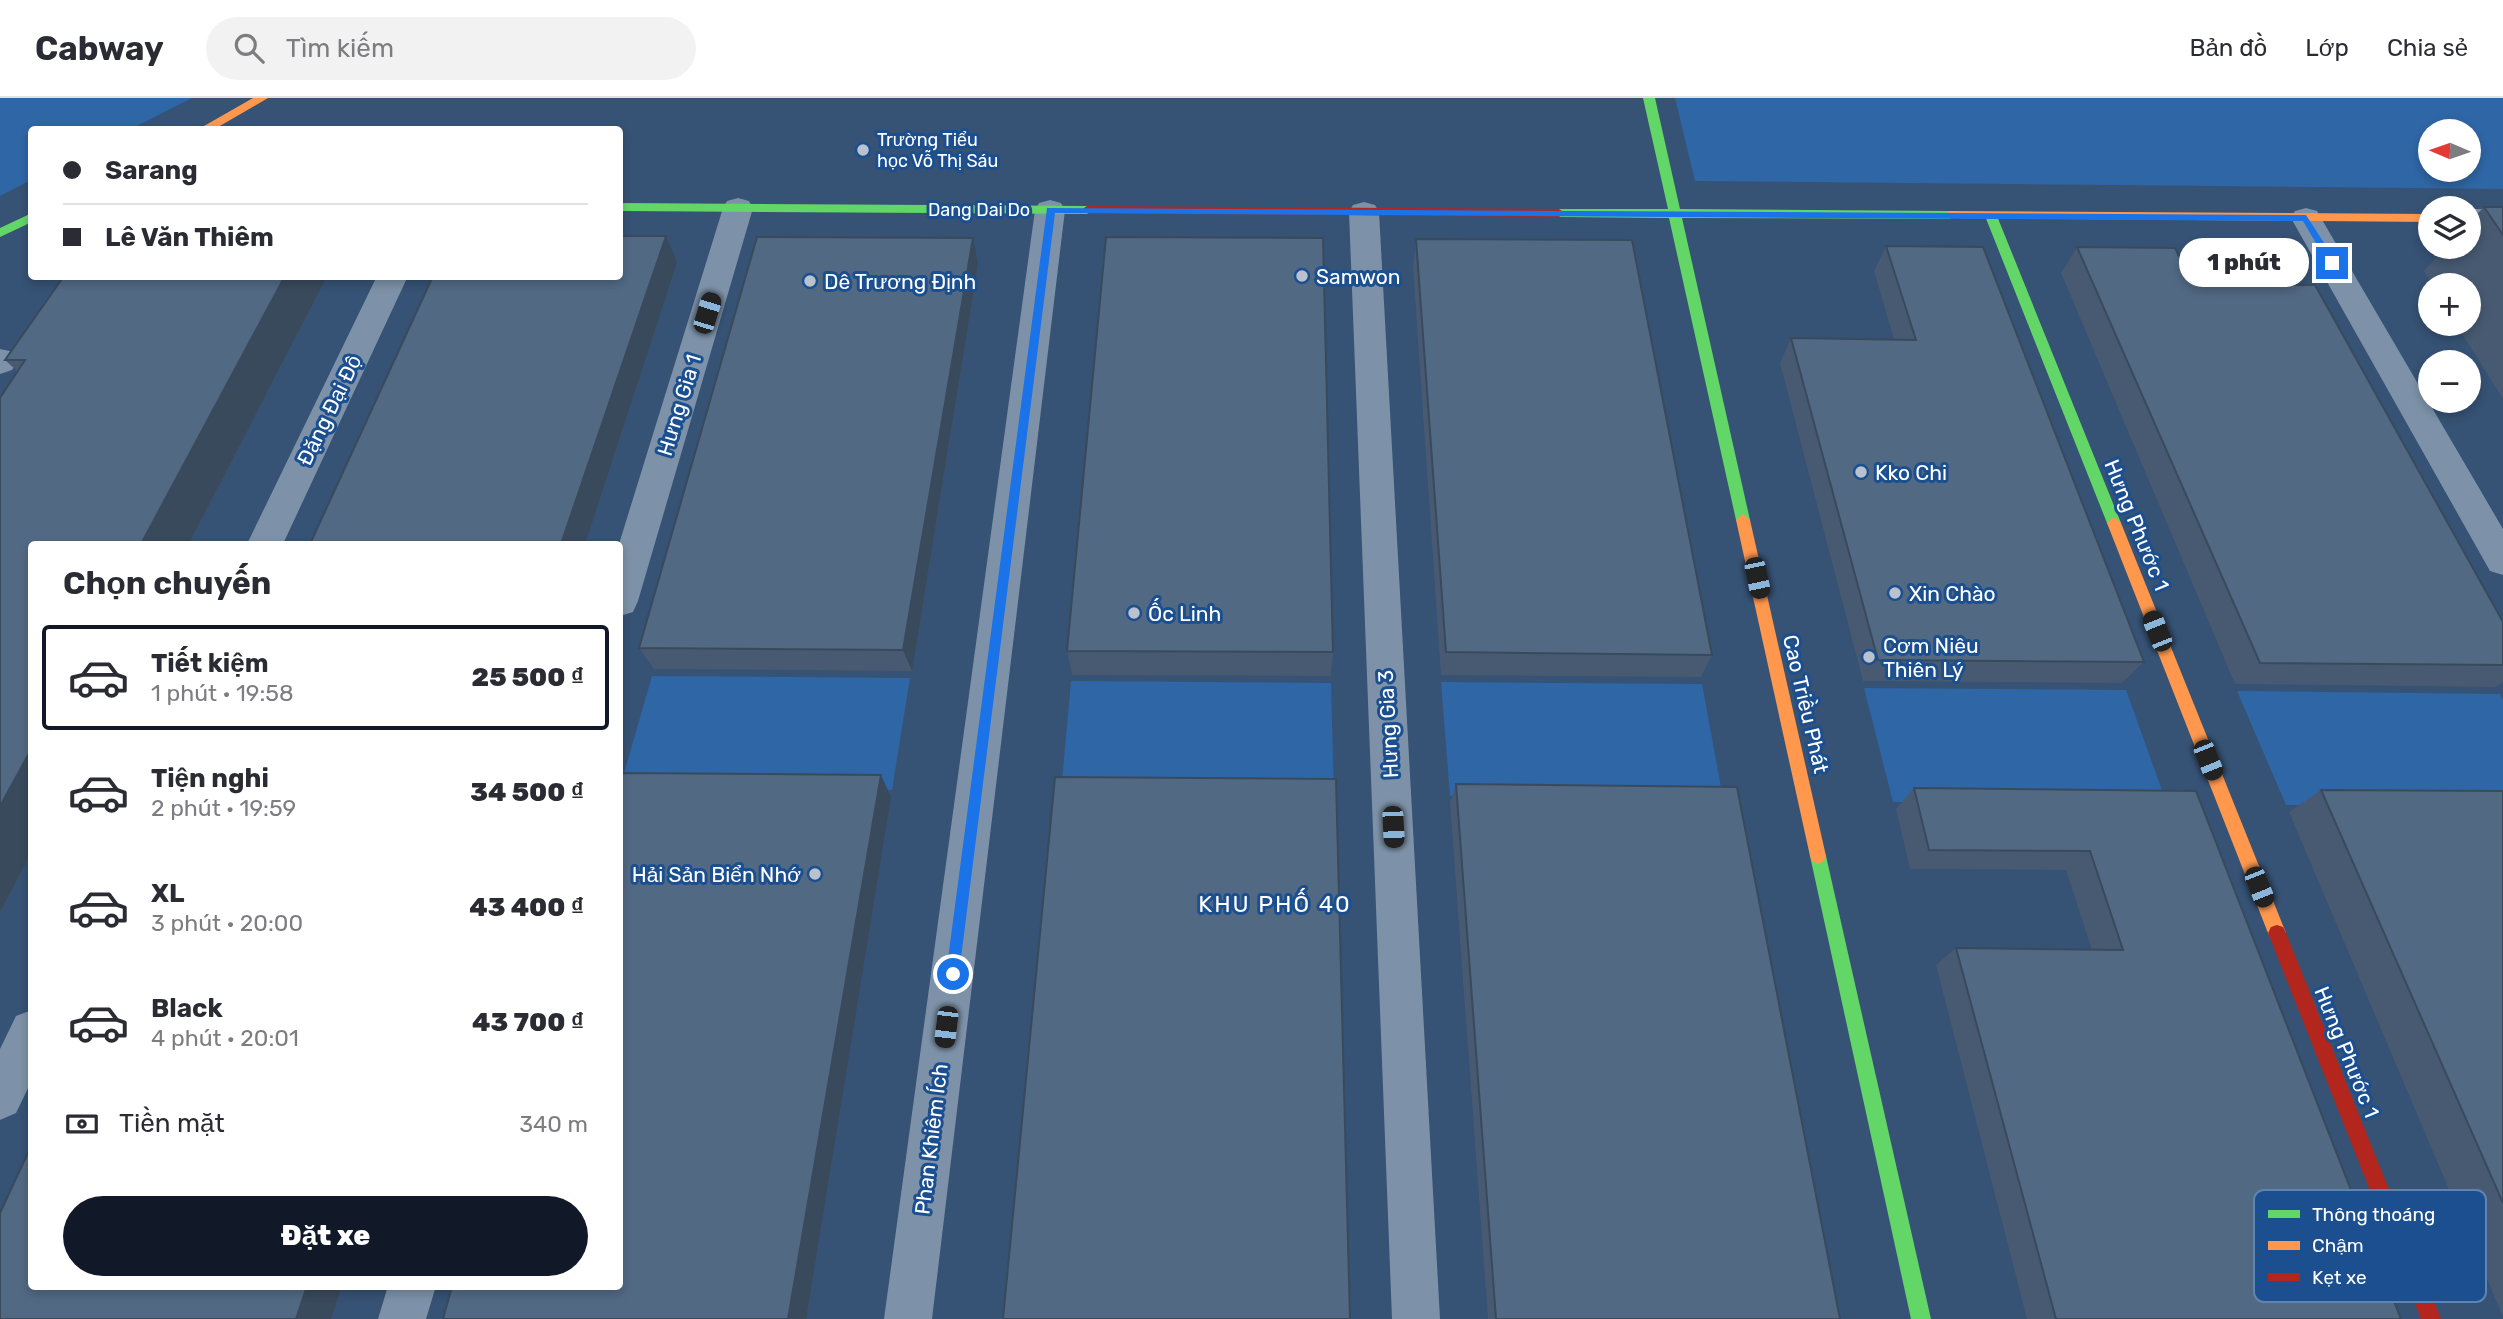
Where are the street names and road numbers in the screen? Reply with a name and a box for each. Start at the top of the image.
street label: Dang Dai Do [928,199,1030,221]
street label: Đặng Đại Độ [292,351,366,469]
street label: Hưng Gia 1 [652,351,706,459]
street label: Hưng Phước 1 [2099,456,2175,594]
street label: Cao Triều Phát [1778,632,1834,776]
street label: Hưng Gia 3 [1373,669,1403,779]
street label: Hưng Phước 1 [2309,983,2385,1121]
street label: Phan Khiêm Ích [909,1062,953,1216]

